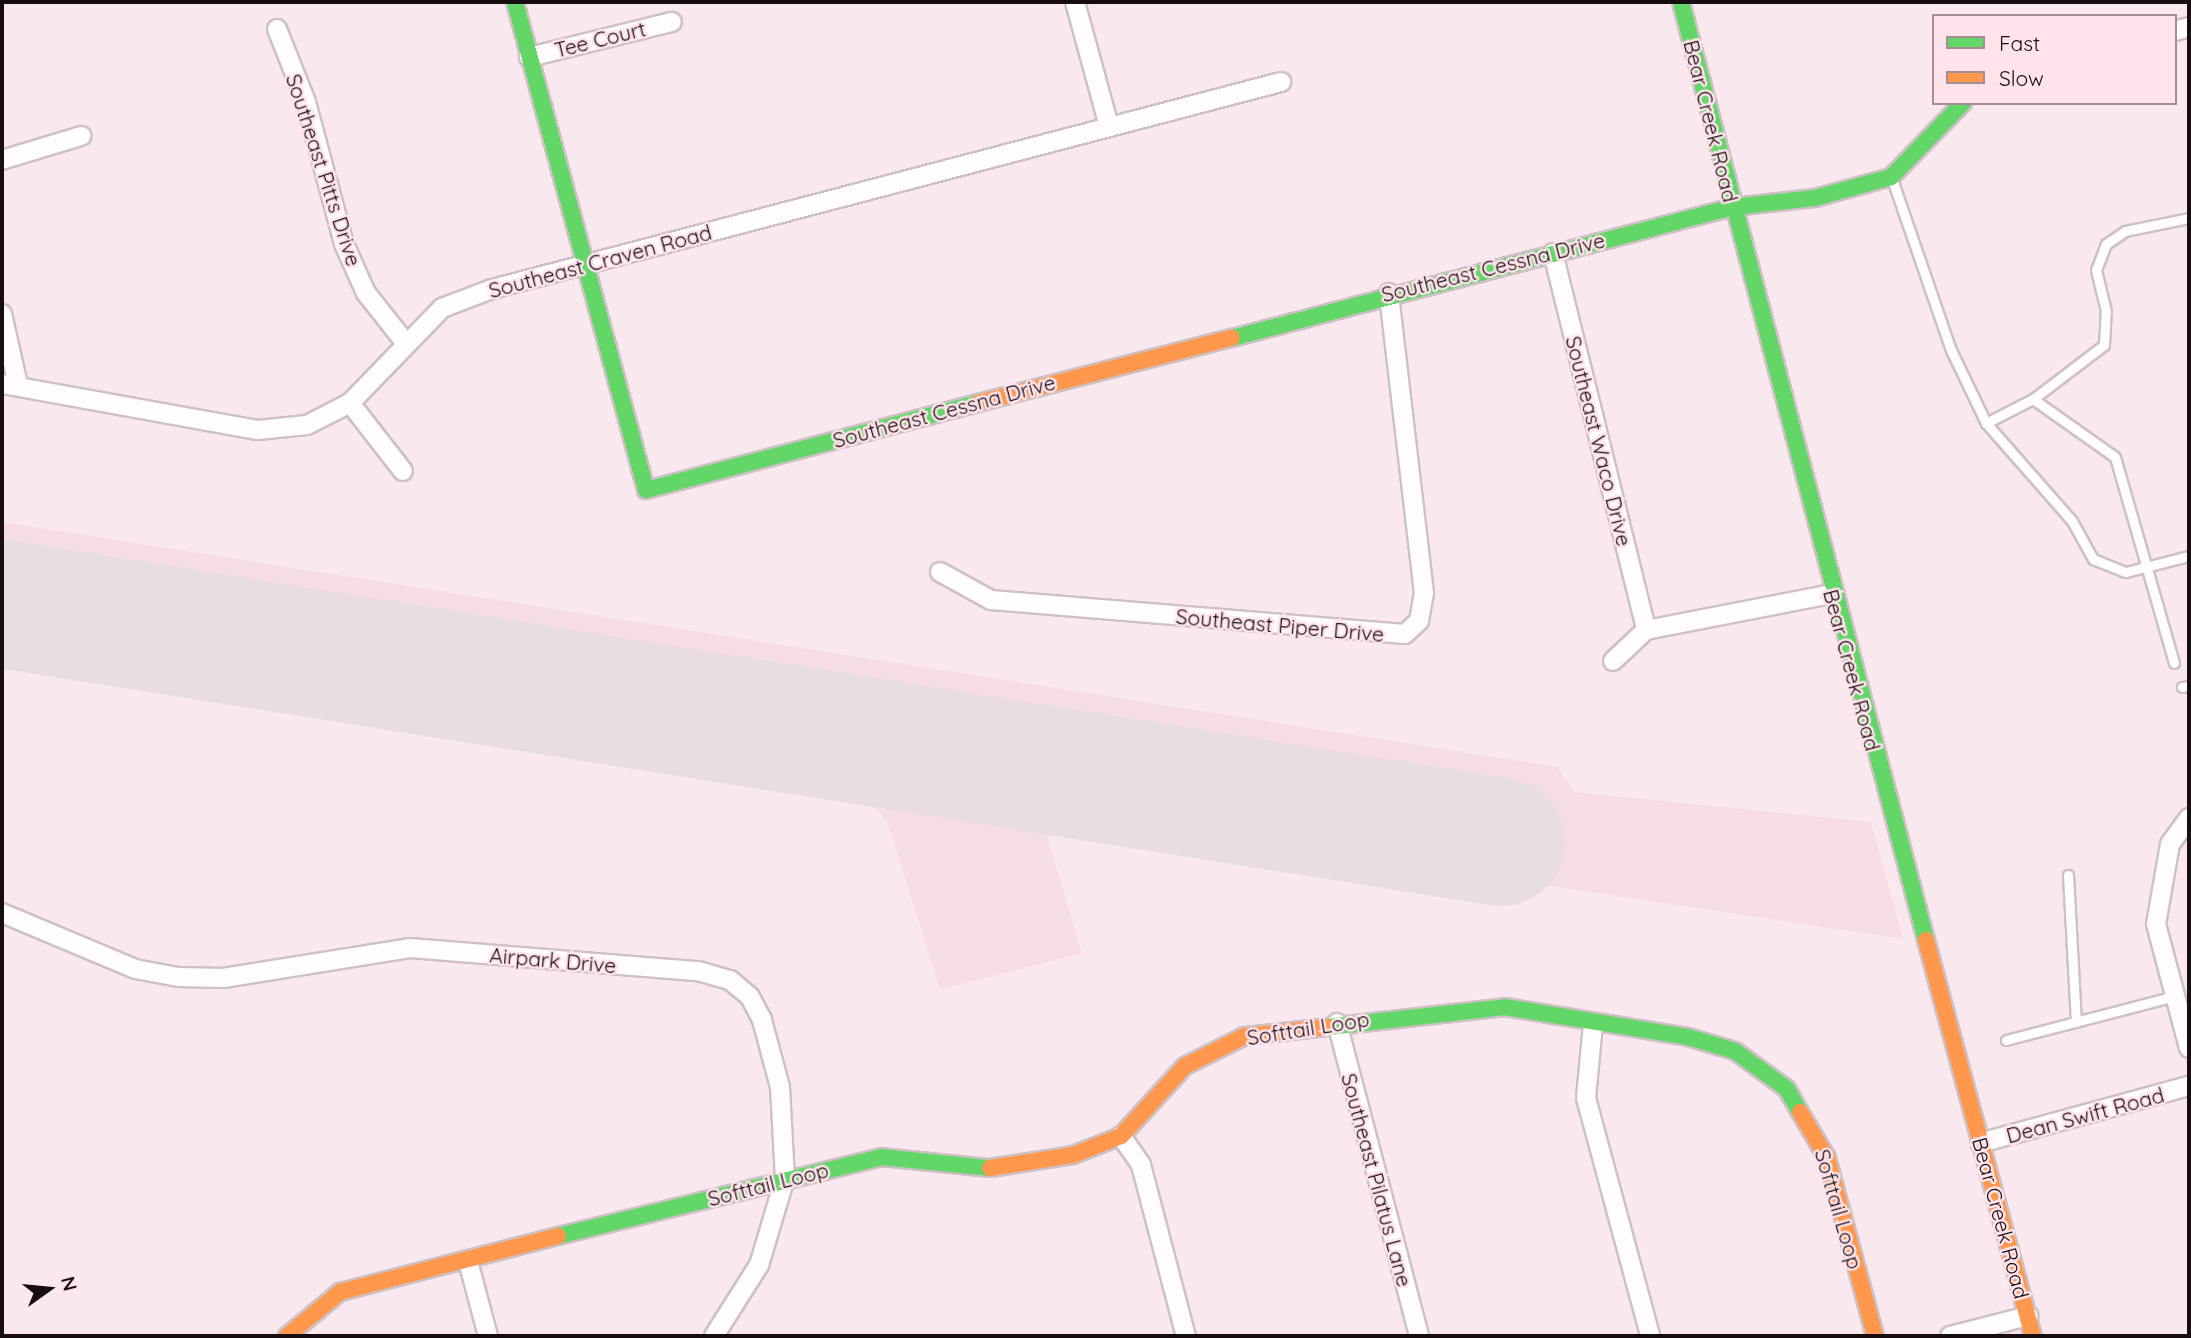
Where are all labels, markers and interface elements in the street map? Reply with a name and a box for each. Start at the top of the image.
legend [1932,14,2177,105]
street label: Tee Court [552,16,648,62]
text: Fast [1999,30,2040,56]
street label: Bear Creek Road [1679,37,1743,205]
text: Slow [1999,65,2044,91]
street label: Southeast Pitts Drive [281,71,367,269]
street label: Southeast Craven Road [486,219,714,303]
street label: Southeast Cessna Drive [1379,227,1607,307]
street label: Southeast Waco Drive [1561,333,1637,549]
street label: Southeast Cessna Drive [830,369,1058,453]
street label: Bear Creek Road [1818,586,1886,754]
street label: Southeast Piper Drive [1175,603,1385,647]
street label: Airpark Drive [489,942,617,978]
street label: Softtail Loop [1245,1006,1371,1050]
street label: Southeast Pilatus Lane [1336,1070,1418,1290]
street label: Dean Swift Road [2003,1082,2167,1148]
street label: Bear Creek Road [1967,1134,2035,1302]
street label: Softtail Loop [1810,1146,1868,1272]
street label: Softtail Loop [705,1157,831,1211]
north arrow [14,1254,84,1324]
text: N [56,1274,83,1293]

